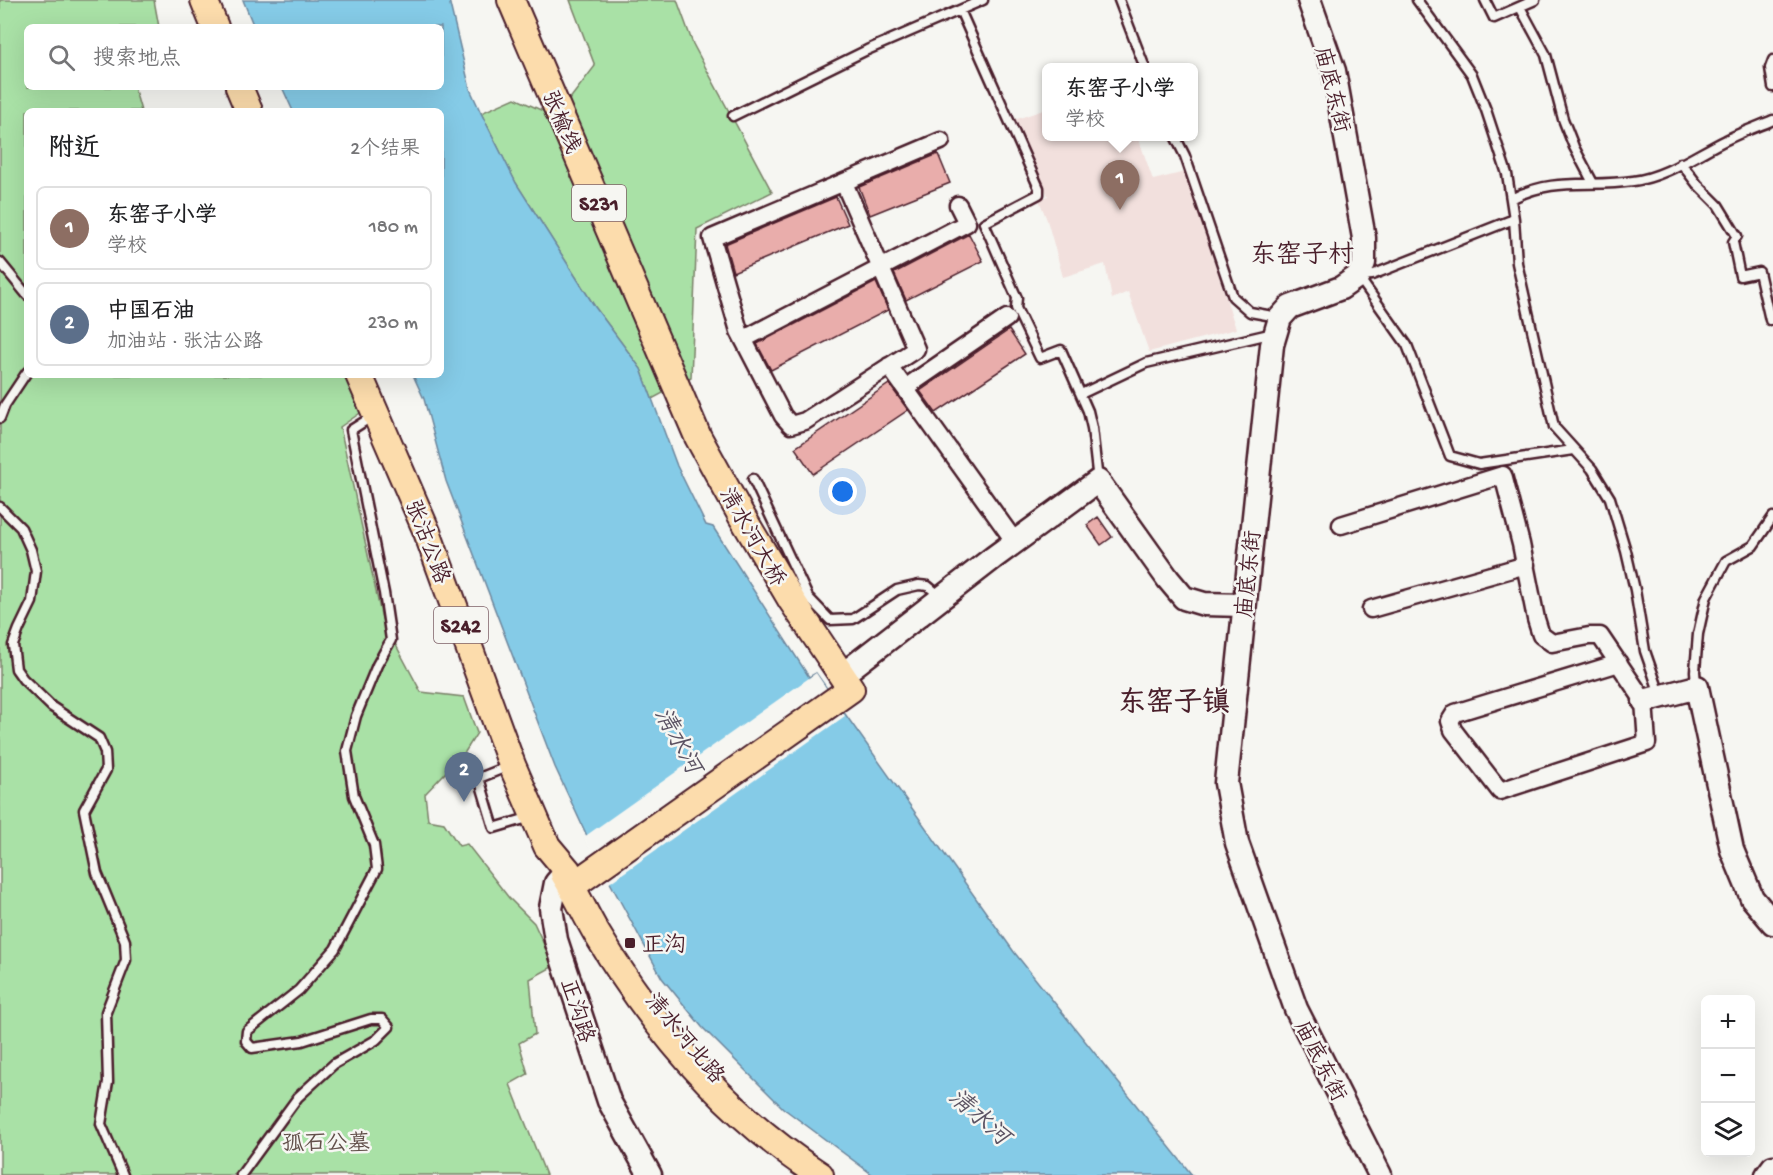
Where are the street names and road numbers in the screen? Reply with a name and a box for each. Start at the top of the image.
street label: 庙底东街 [1307,44,1355,136]
street label: 张榆线 [534,87,585,158]
road number: S231 [572,185,626,221]
street label: 清水河大桥 [712,483,791,592]
street label: 张沽公路 [397,496,455,588]
street label: 庙底东街 [1231,529,1269,620]
road number: S242 [434,607,488,643]
street label: 正沟路 [553,975,600,1047]
street label: 清水河北路 [638,988,730,1090]
street label: 庙底东街 [1287,1016,1352,1107]

